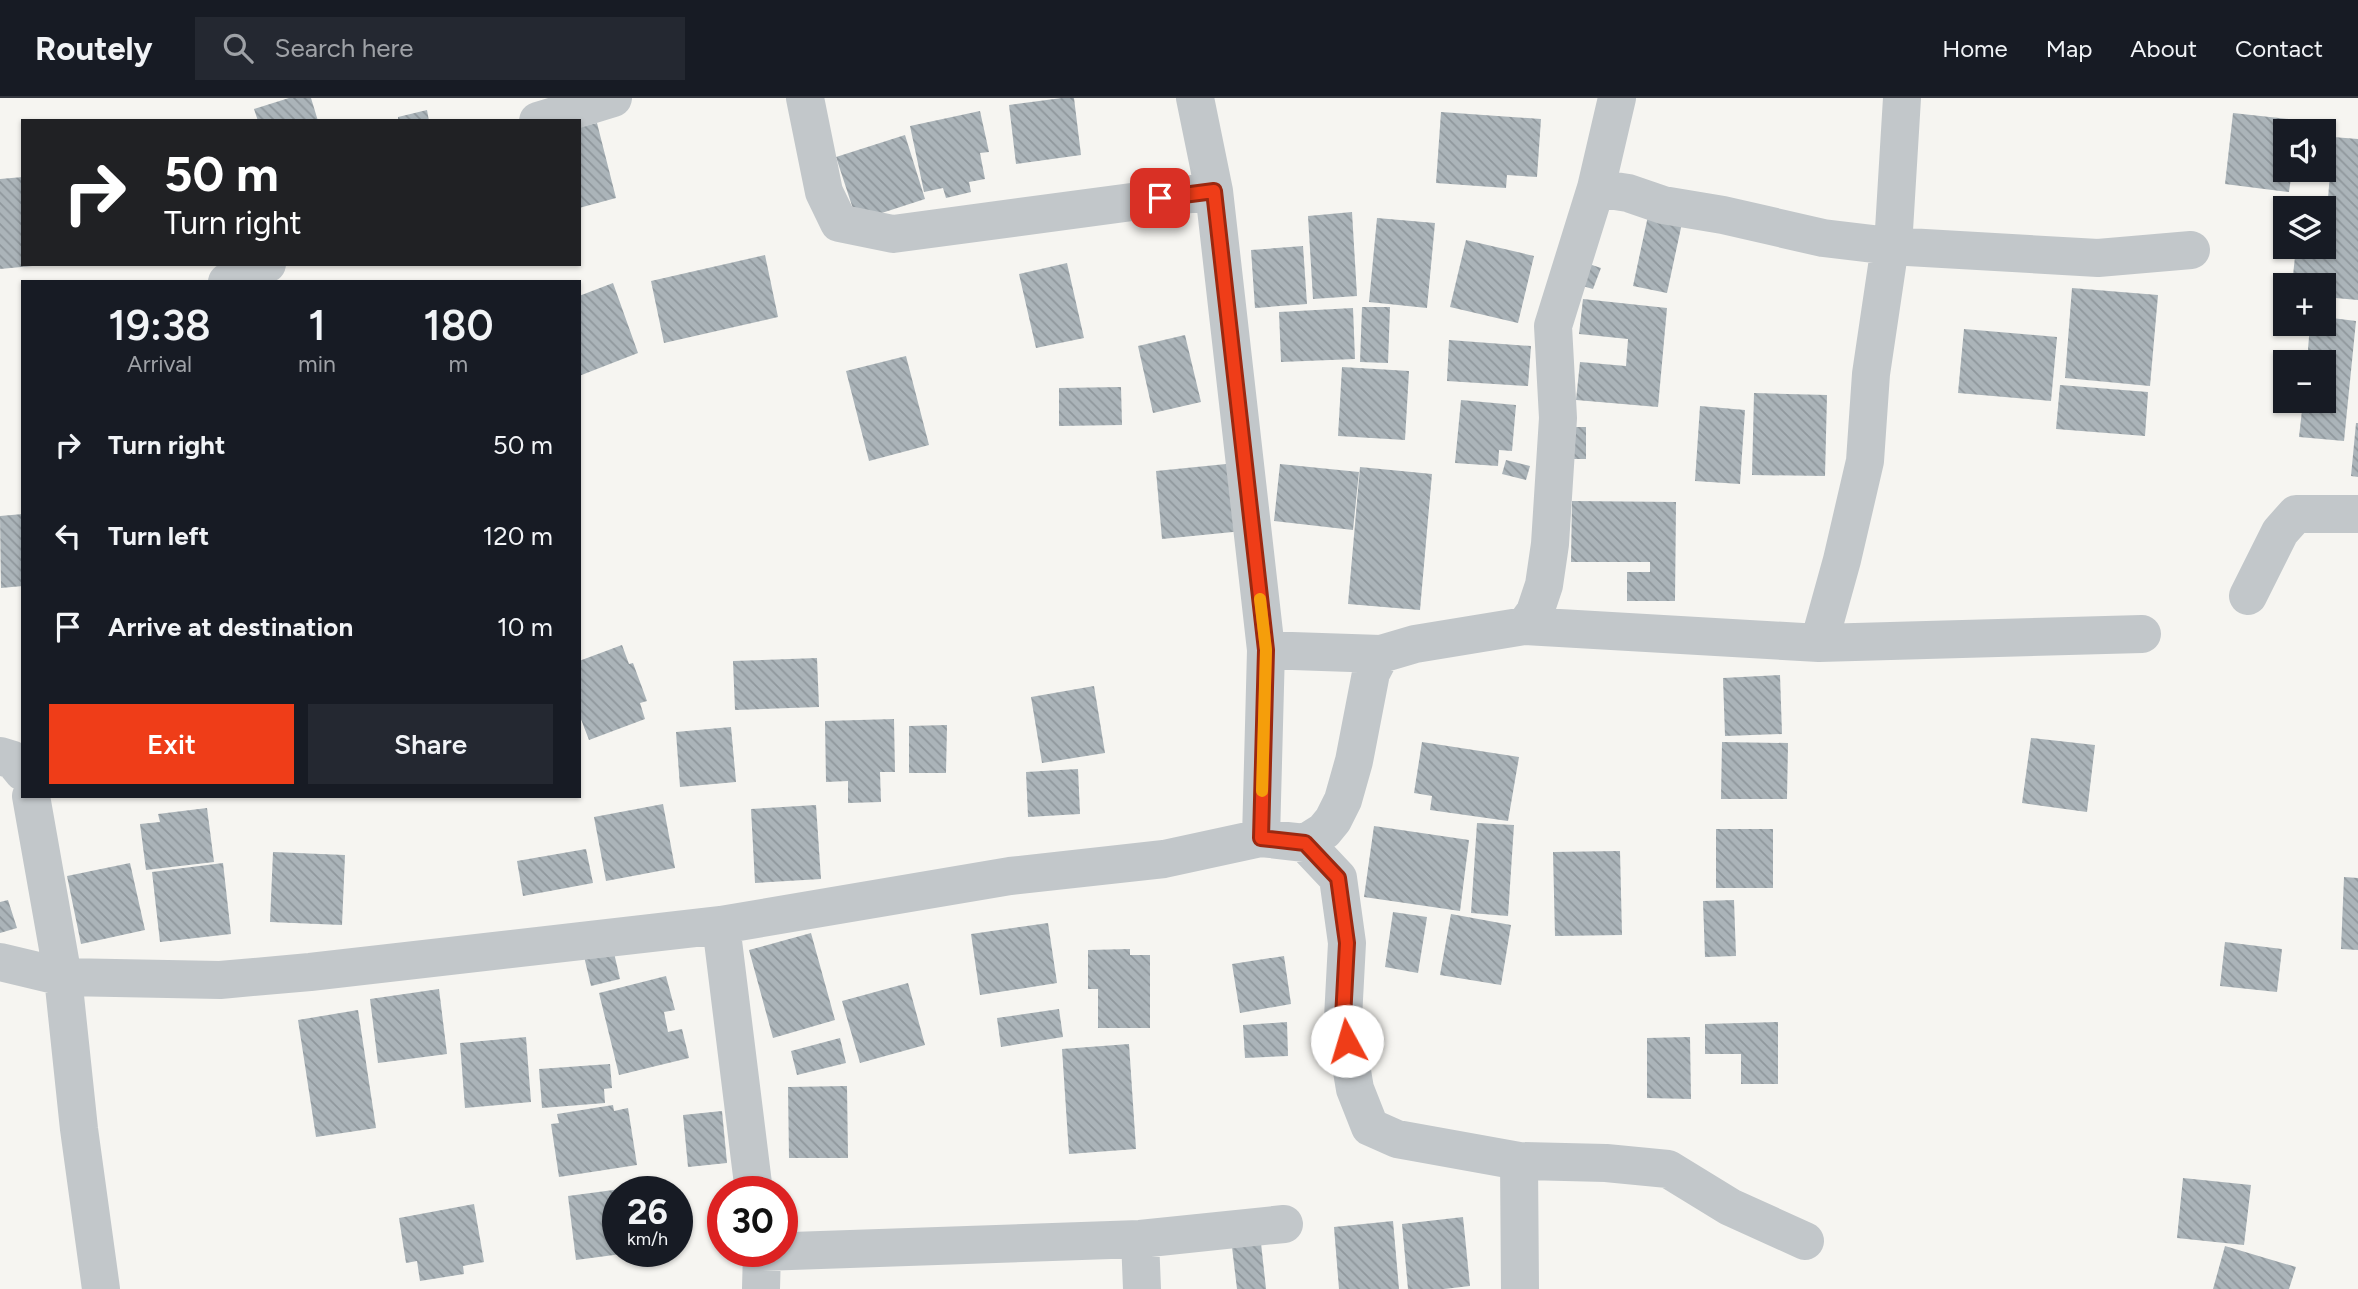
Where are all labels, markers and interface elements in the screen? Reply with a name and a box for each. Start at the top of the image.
search box [195,17,685,80]
text: Routely [35,29,153,68]
icon: search [219,29,257,67]
text: Search here [275,32,414,64]
text: Home [1942,34,2008,63]
text: Map [2046,34,2092,63]
text: About [2130,34,2197,63]
text: Contact [2235,34,2323,63]
map controls [2273,119,2336,413]
button: sound [2273,119,2336,182]
text: 50 m [164,144,279,203]
icon: right [49,147,140,238]
pin [1130,168,1190,228]
icon: arrive [1141,179,1179,217]
button: layers [2273,196,2336,259]
text: Turn right [164,204,302,242]
button: + [2273,273,2336,336]
text: 19:38 [108,300,211,351]
text: 1 [308,300,326,351]
text: 180 [423,300,494,351]
text: Arrival [127,350,192,378]
text: min [298,350,336,378]
text: m [449,350,468,378]
button: − [2273,350,2336,413]
icon: right [49,426,87,464]
text: Turn right [108,429,225,461]
text: 50 m [493,429,553,461]
icon: left [49,517,87,555]
text: Turn left [108,520,209,552]
text: 120 m [483,520,553,552]
icon: arrive [49,608,87,646]
text: Arrive at destination [108,611,353,643]
text: 10 m [497,611,553,643]
button: Exit [49,704,294,784]
button: Share [308,704,553,784]
position arrow [1310,1004,1384,1078]
speed limit sign: 30 [707,1176,798,1267]
text: 26 [627,1191,668,1233]
text: km/h [627,1228,668,1250]

